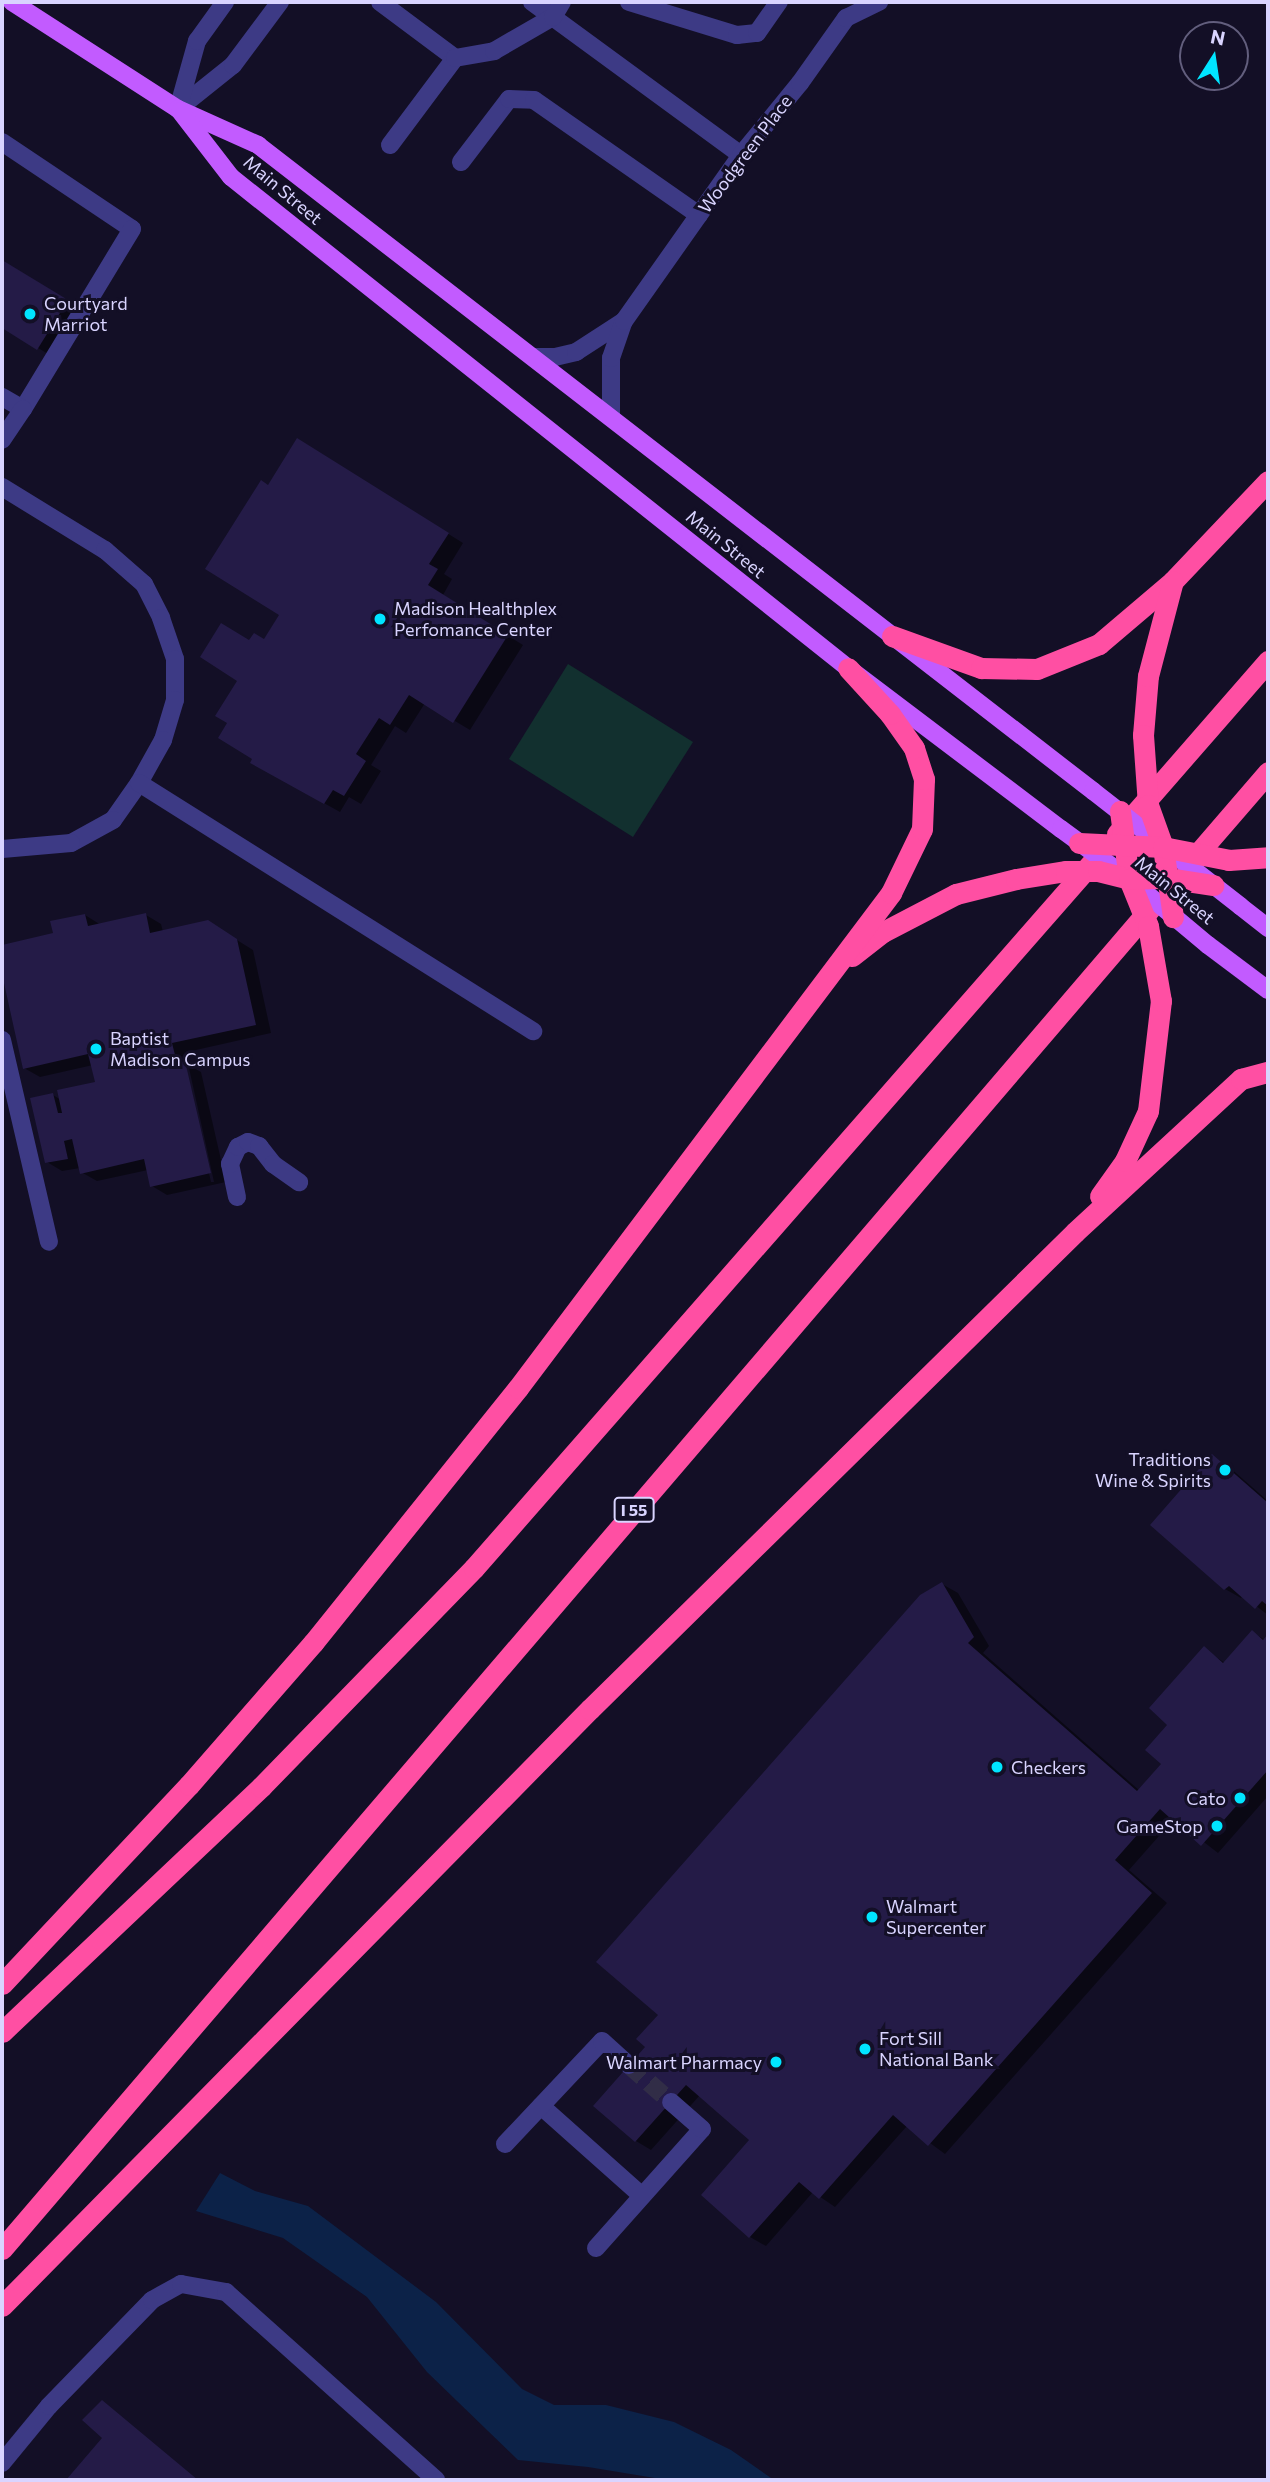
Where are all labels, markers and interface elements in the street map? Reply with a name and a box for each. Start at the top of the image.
north arrow [1179,21,1249,91]
text: N [1209,24,1227,50]
street label: Woodgreen Place [694,91,796,217]
street label: Main Street [239,151,327,229]
place label: Courtyard Marriot [44,293,128,336]
marker: Courtyard Marriot [22,306,38,322]
street label: Main Street [682,505,770,583]
place label: Madison Healthplex Perfomance Center [394,598,557,640]
marker: Madison Healthplex Perfomance Center [372,611,388,627]
street label: Main Street [1131,851,1219,929]
place label: Baptist Madison Campus [110,1028,251,1070]
marker: Baptist Madison Campus [88,1041,104,1057]
place label: Traditions Wine & Spirits [1095,1449,1211,1492]
marker: Traditions Wine & Spirits [1217,1462,1233,1478]
road number: I 55 [613,1498,655,1522]
place label: Checkers [1011,1756,1086,1778]
marker: Checkers [989,1759,1005,1775]
place label: Cato [1186,1787,1226,1809]
marker: Cato [1232,1790,1248,1806]
place label: GameStop [1116,1815,1203,1837]
marker: GameStop [1209,1818,1225,1834]
place label: Walmart Supercenter [886,1896,986,1938]
marker: Walmart Supercenter [864,1909,880,1925]
place label: Fort Sill National Bank [879,2028,994,2070]
marker: Fort Sill National Bank [857,2041,873,2057]
place label: Walmart Pharmacy [606,2051,762,2073]
marker: Walmart Pharmacy [768,2054,784,2070]

